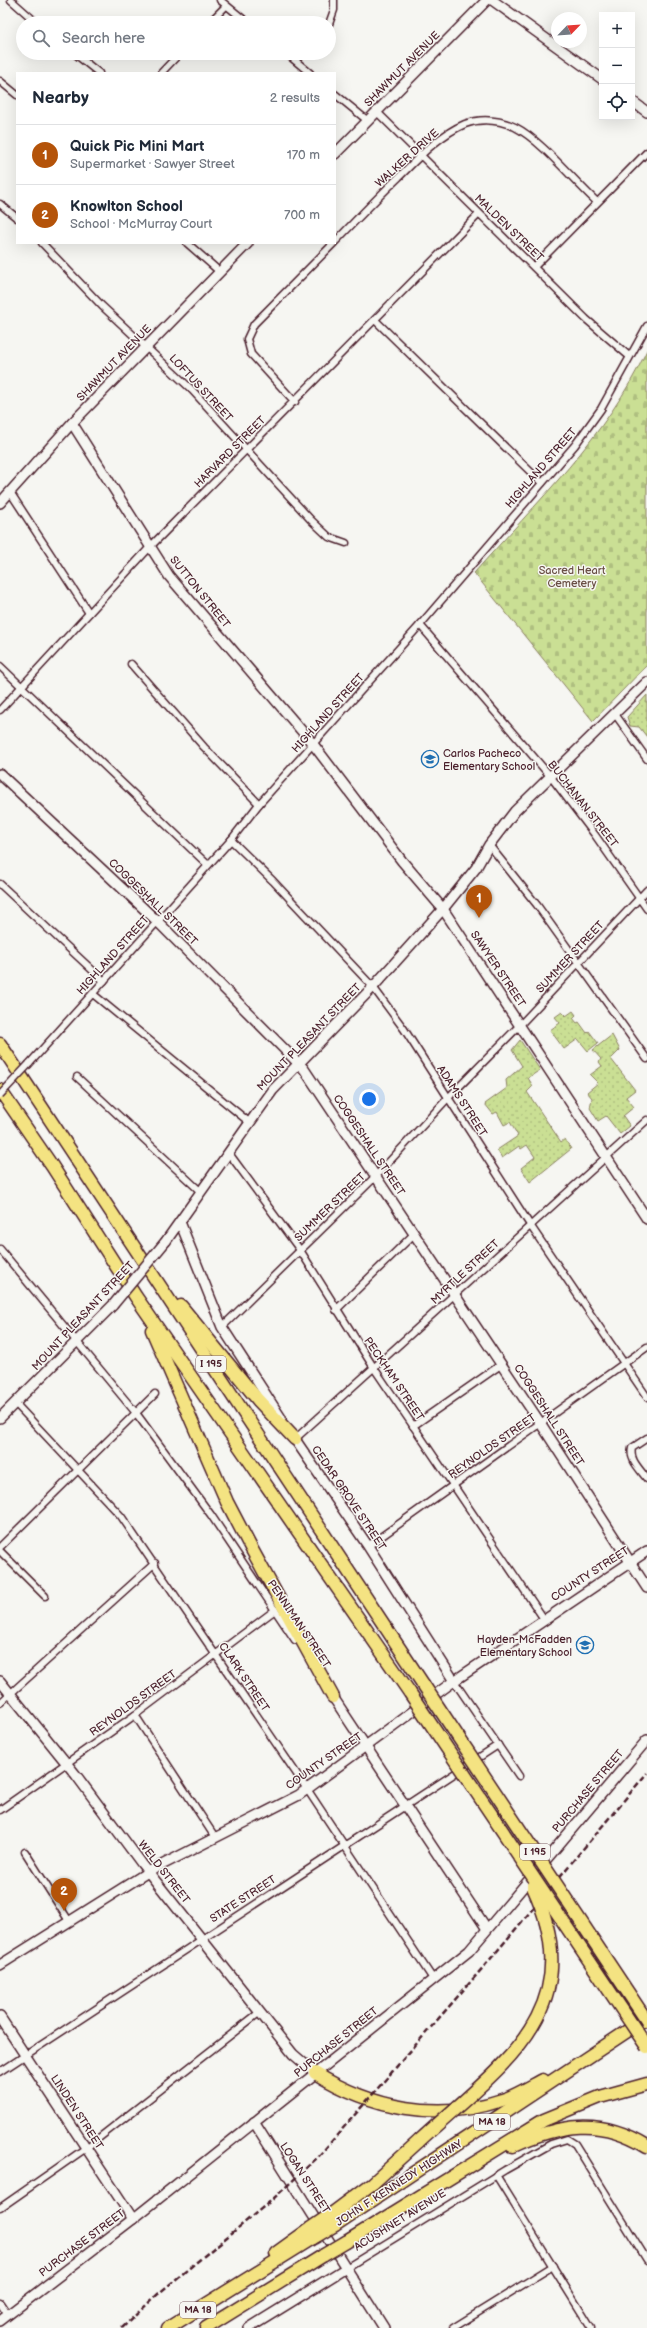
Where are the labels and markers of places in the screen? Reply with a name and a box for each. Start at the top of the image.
place label: Carlos Pacheco Elementary School [443,747,535,773]
school or university icon: Carlos Pacheco Elementary School [420,749,440,769]
pin: 1 [466,885,492,918]
place label: Hayden-McFadden Elementary School [477,1633,572,1659]
school or university icon: Hayden-McFadden Elementary School [575,1635,595,1655]
pin: 2 [51,1878,77,1911]

